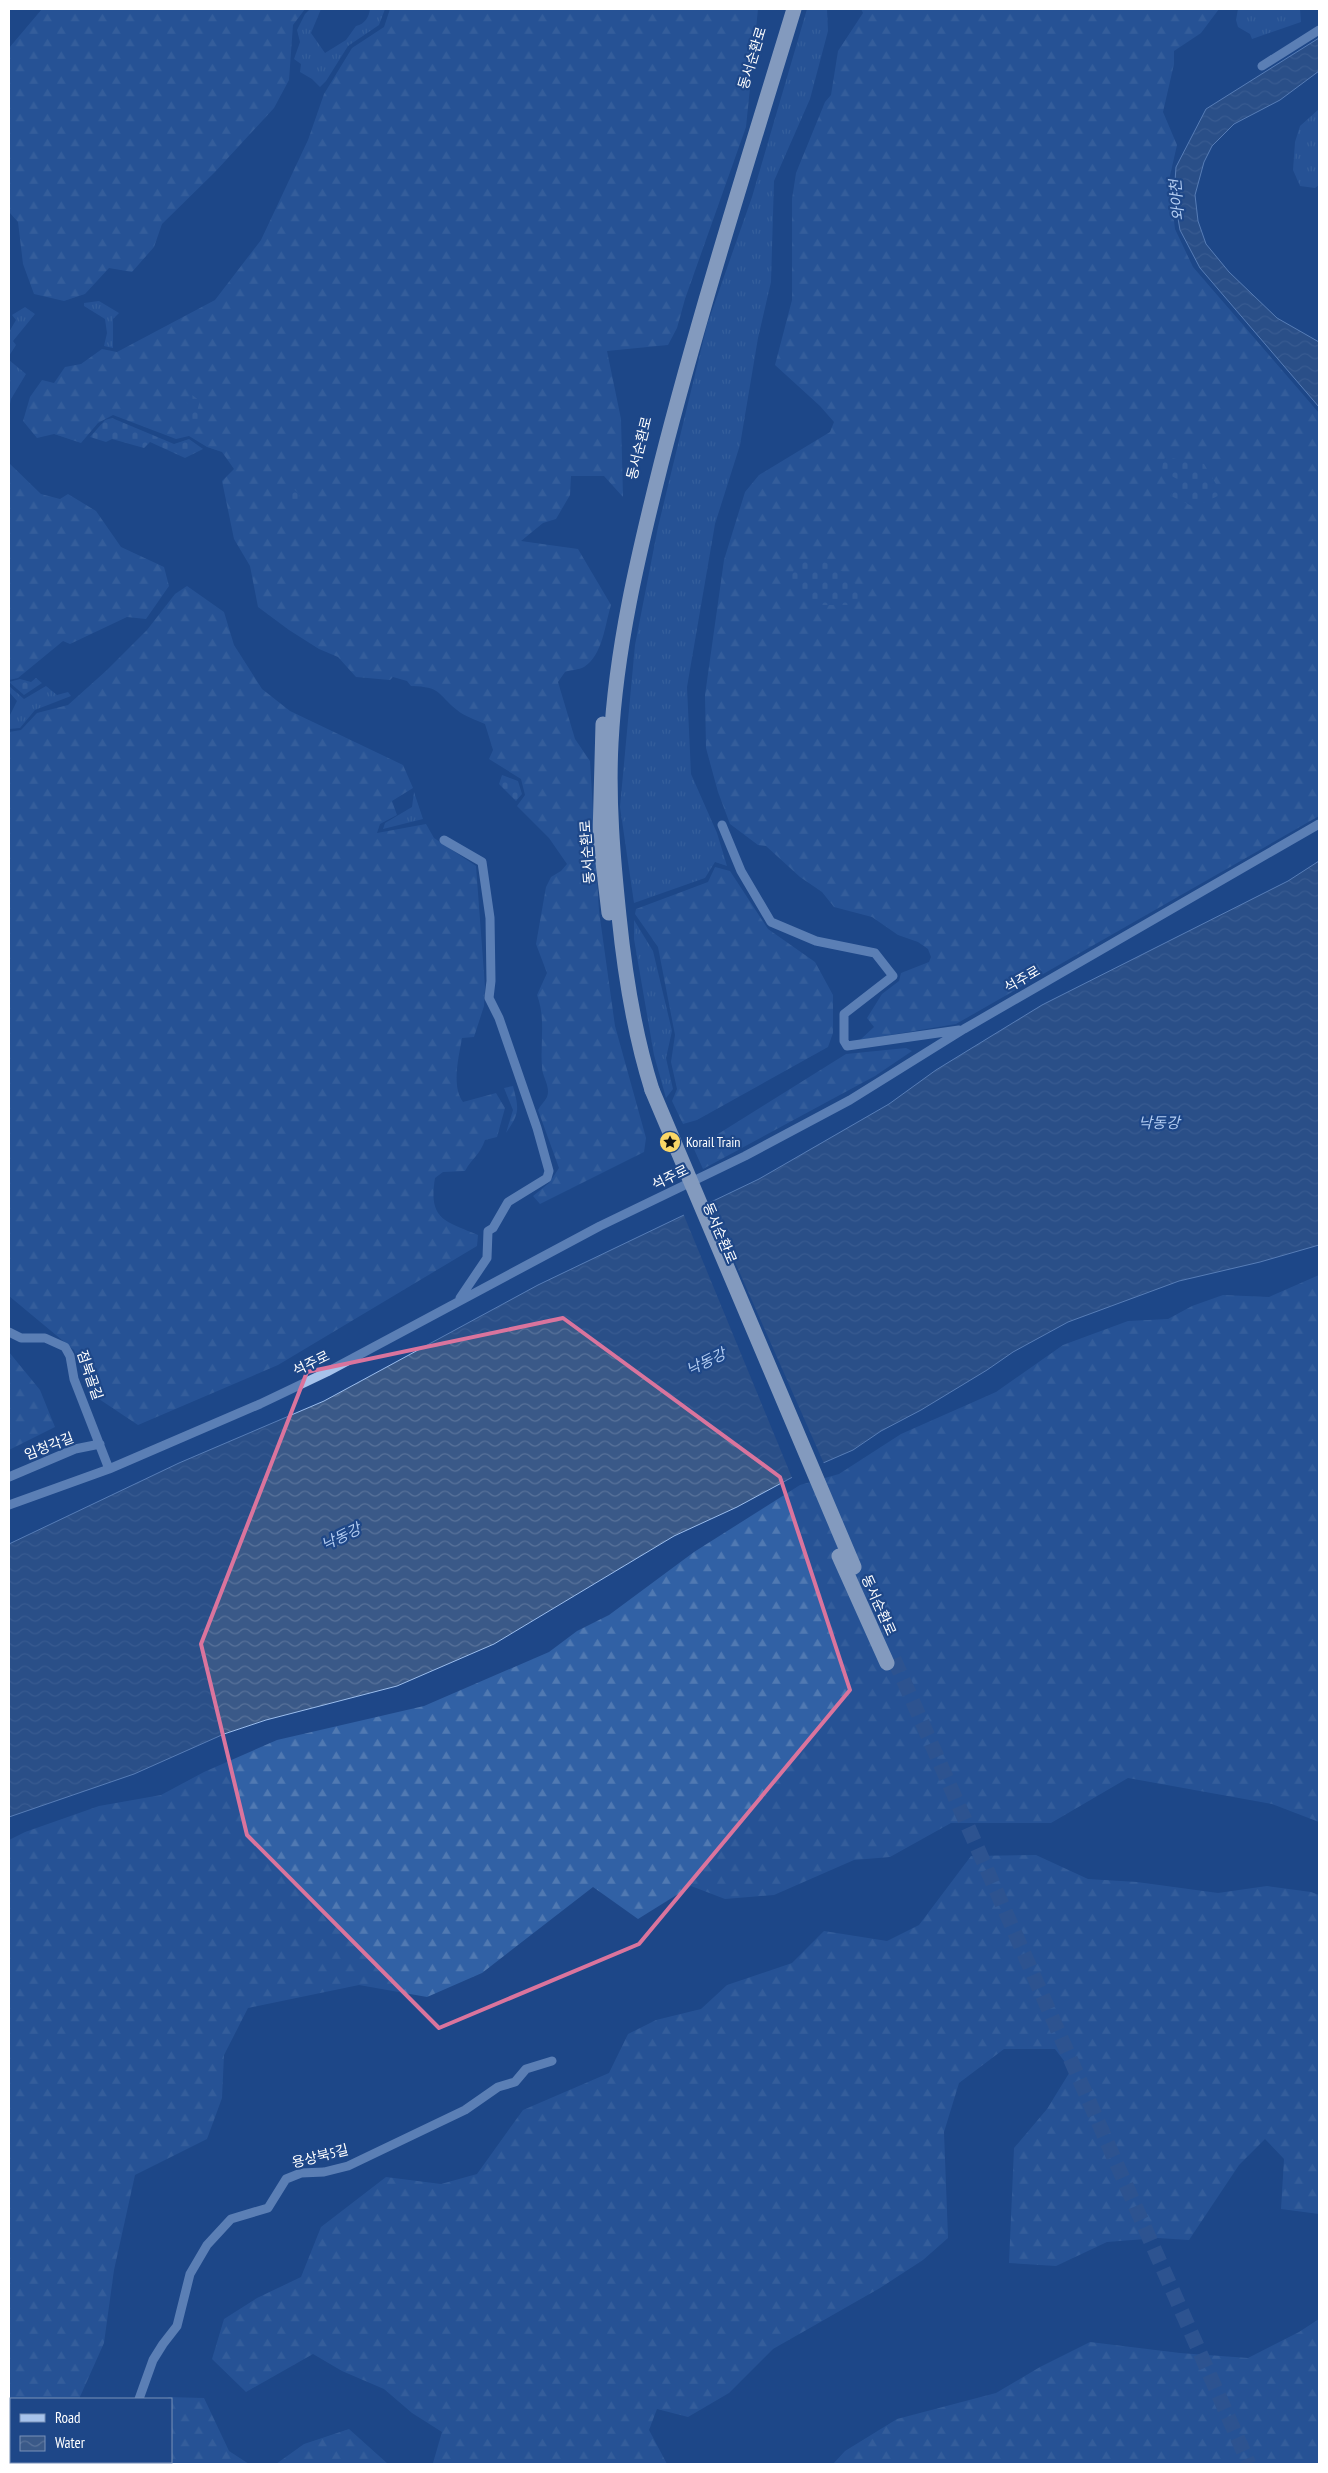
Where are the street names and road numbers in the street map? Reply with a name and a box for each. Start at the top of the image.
street label: 동서순환로 [734,24,770,91]
street label: 동서순환로 [622,414,656,481]
street label: 동서순환로 [576,819,598,885]
street label: 석주로 [1001,961,1043,996]
street label: 석주로 [649,1160,691,1194]
street label: 동서순환로 [699,1200,741,1266]
street label: 석주로 [290,1346,332,1380]
street label: 점북골길 [73,1348,107,1402]
street label: 임청각길 [22,1428,76,1464]
street label: 동서순환로 [858,1572,900,1638]
street label: 용상북5길 [290,2140,350,2172]

